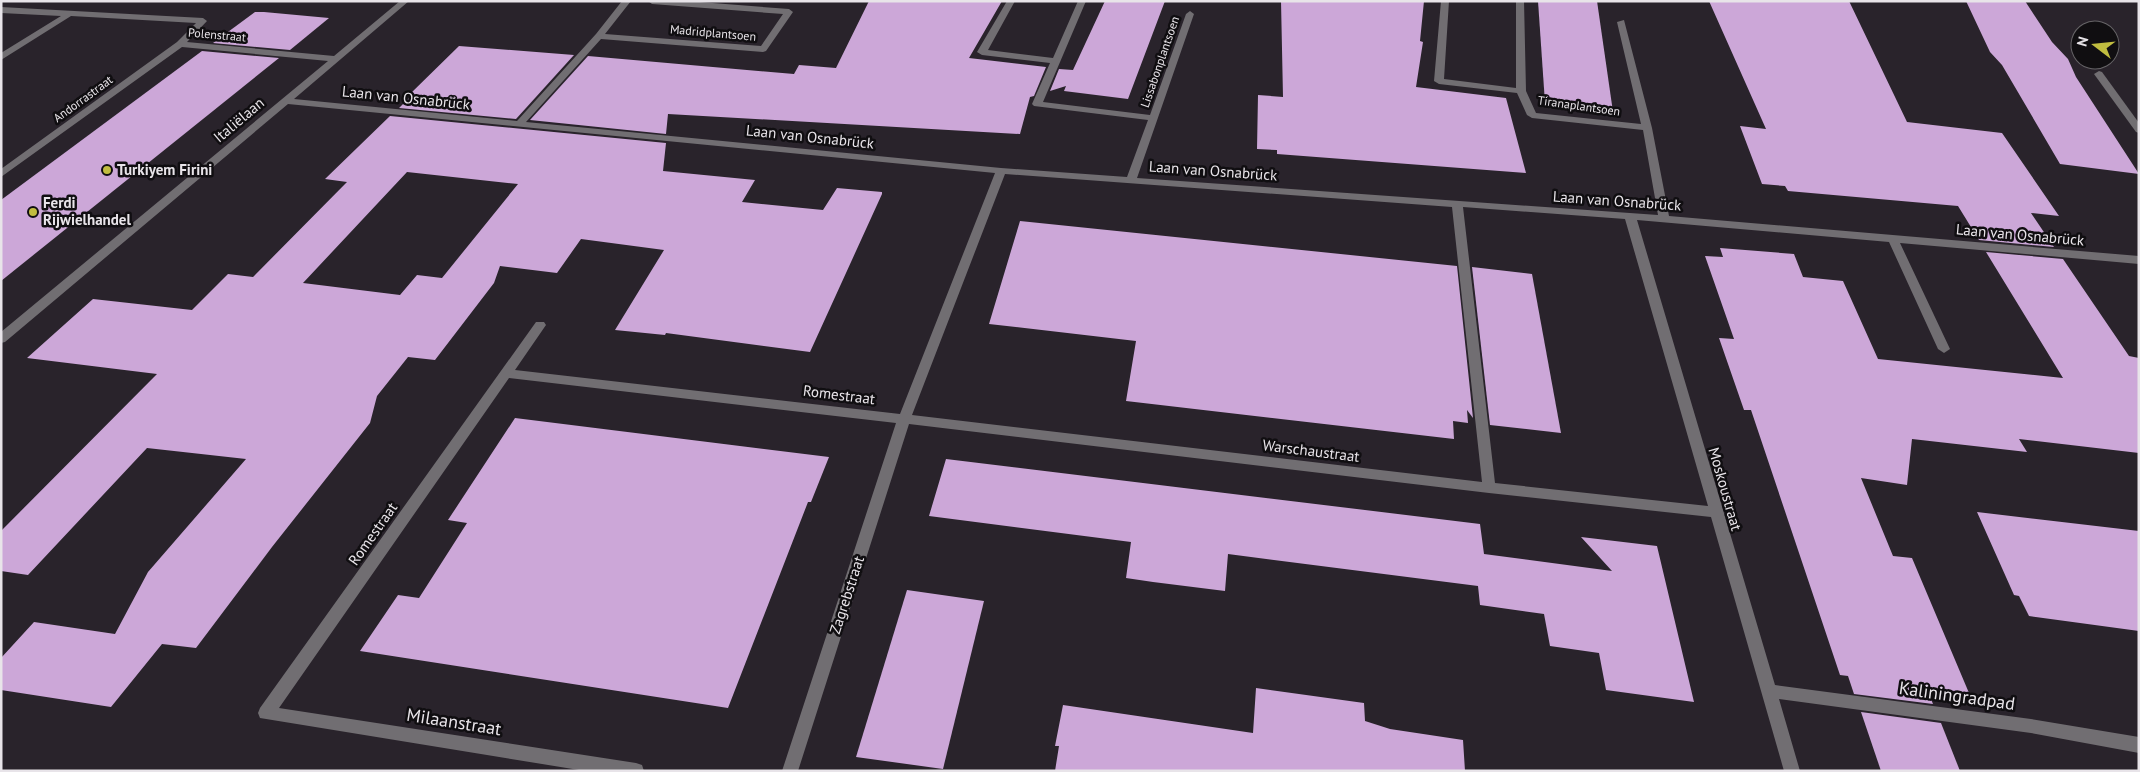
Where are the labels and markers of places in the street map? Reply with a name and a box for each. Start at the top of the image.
place label: Turkiyem Firini [117,160,212,179]
marker: Turkiyem Firini [101,164,113,176]
place label: Ferdi Rijwielhandel [43,193,131,229]
marker: Ferdi Rijwielhandel [27,206,39,218]

